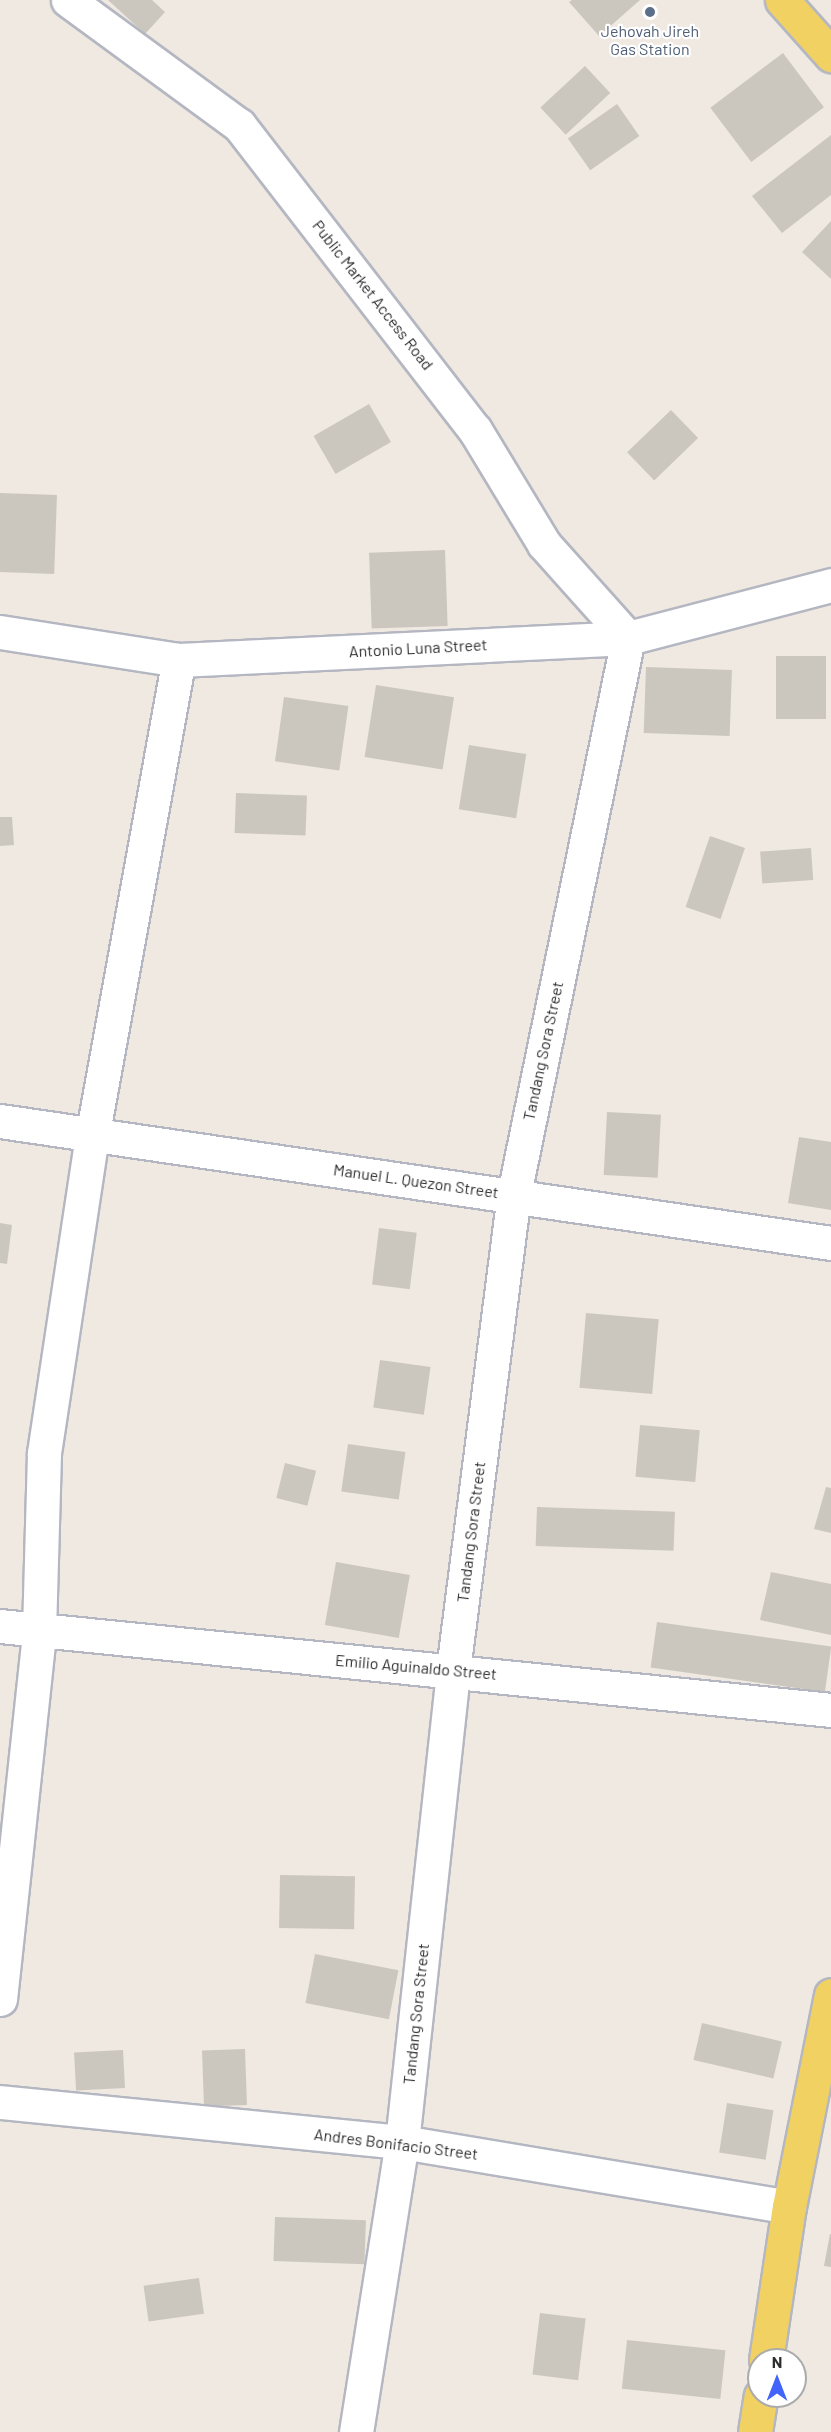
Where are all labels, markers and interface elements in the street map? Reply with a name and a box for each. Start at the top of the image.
marker: Jehovah Jireh Gas Station [643,5,657,19]
place label: Jehovah Jireh Gas Station [601,21,699,59]
street label: Public Market Access Road [309,216,437,374]
street label: Antonio Luna Street [348,635,488,661]
street label: Tandang Sora Street [519,980,567,1122]
street label: Manuel L. Quezon Street [332,1160,500,1202]
street label: Tandang Sora Street [453,1460,489,1604]
street label: Emilio Aguinaldo Street [334,1650,498,1684]
street label: Tandang Sora Street [399,1943,433,2085]
street label: Andres Bonifacio Street [313,2124,479,2164]
north arrow [747,2348,807,2408]
text: N [772,2352,782,2371]

